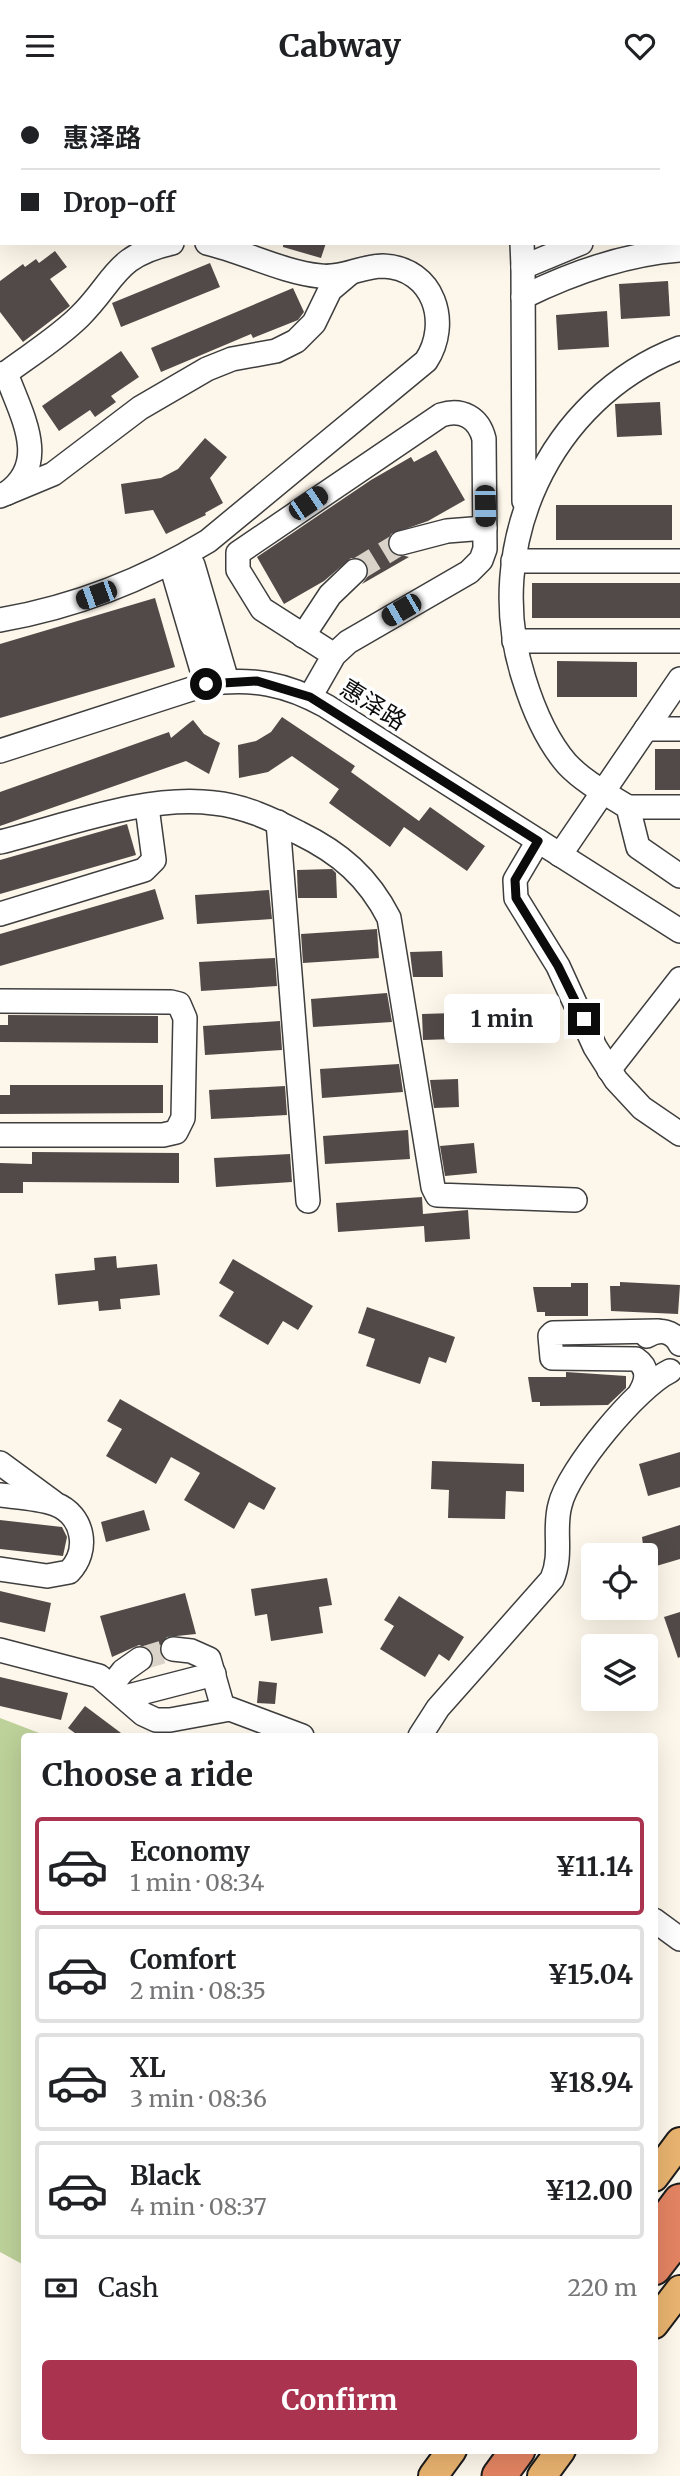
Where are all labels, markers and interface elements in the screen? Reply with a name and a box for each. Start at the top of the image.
text: Cabway [279,26,401,66]
icon: menu [21,27,59,65]
icon: heart [621,27,659,65]
text: 惠泽路 [63,121,141,154]
text: Drop-off [63,186,176,219]
car [285,483,332,523]
car [475,485,496,527]
car [73,578,120,612]
car [378,590,425,630]
route start [190,668,222,700]
street label: 惠泽路 [335,672,412,737]
callout: 1 min [444,995,560,1044]
route end [568,1003,600,1035]
text: 1 min [471,1004,533,1033]
map controls [581,1543,658,1711]
button: locate [581,1543,658,1620]
button: layers [581,1634,658,1711]
text: Choose a ride [42,1755,253,1795]
icon: car [46,1835,109,1898]
text: Economy [130,1835,250,1868]
text: ¥11.14 [555,1850,633,1883]
text: 1 min · 08:34 [130,1868,264,1897]
icon: car [46,1943,109,2006]
text: Comfort [130,1943,236,1976]
text: ¥15.04 [548,1958,633,1991]
text: 2 min · 08:35 [130,1976,266,2005]
icon: car [46,2051,109,2114]
text: XL [130,2051,166,2084]
text: ¥18.94 [549,2066,633,2099]
text: 3 min · 08:36 [130,2084,267,2113]
icon: car [46,2159,109,2222]
text: Black [130,2159,201,2192]
text: ¥12.00 [545,2174,633,2207]
text: 4 min · 08:37 [130,2192,267,2221]
icon: cash [42,2269,80,2307]
text: Cash [98,2271,159,2304]
text: 220 m [567,2273,637,2302]
button: Confirm [42,2360,637,2440]

